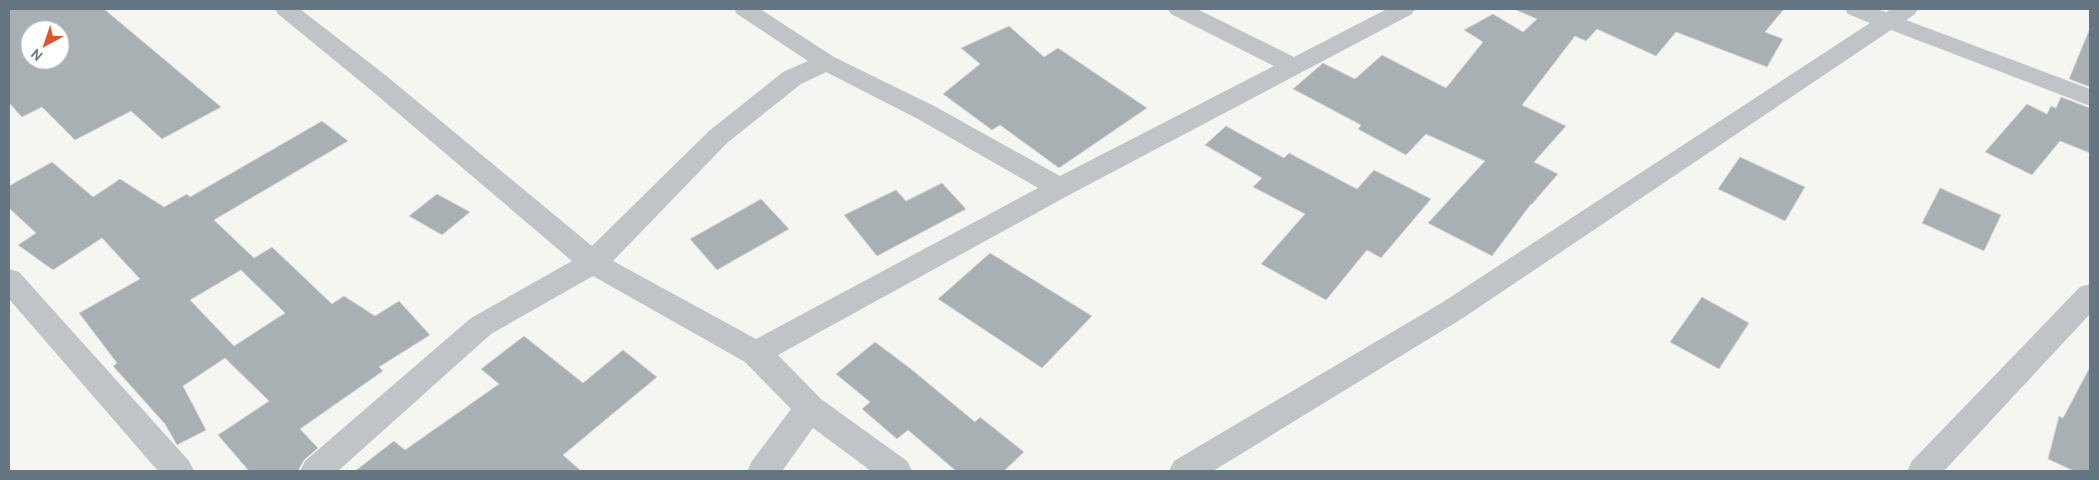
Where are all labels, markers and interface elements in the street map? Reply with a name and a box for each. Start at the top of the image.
north arrow [20,20,70,70]
text: N [27,45,46,65]

